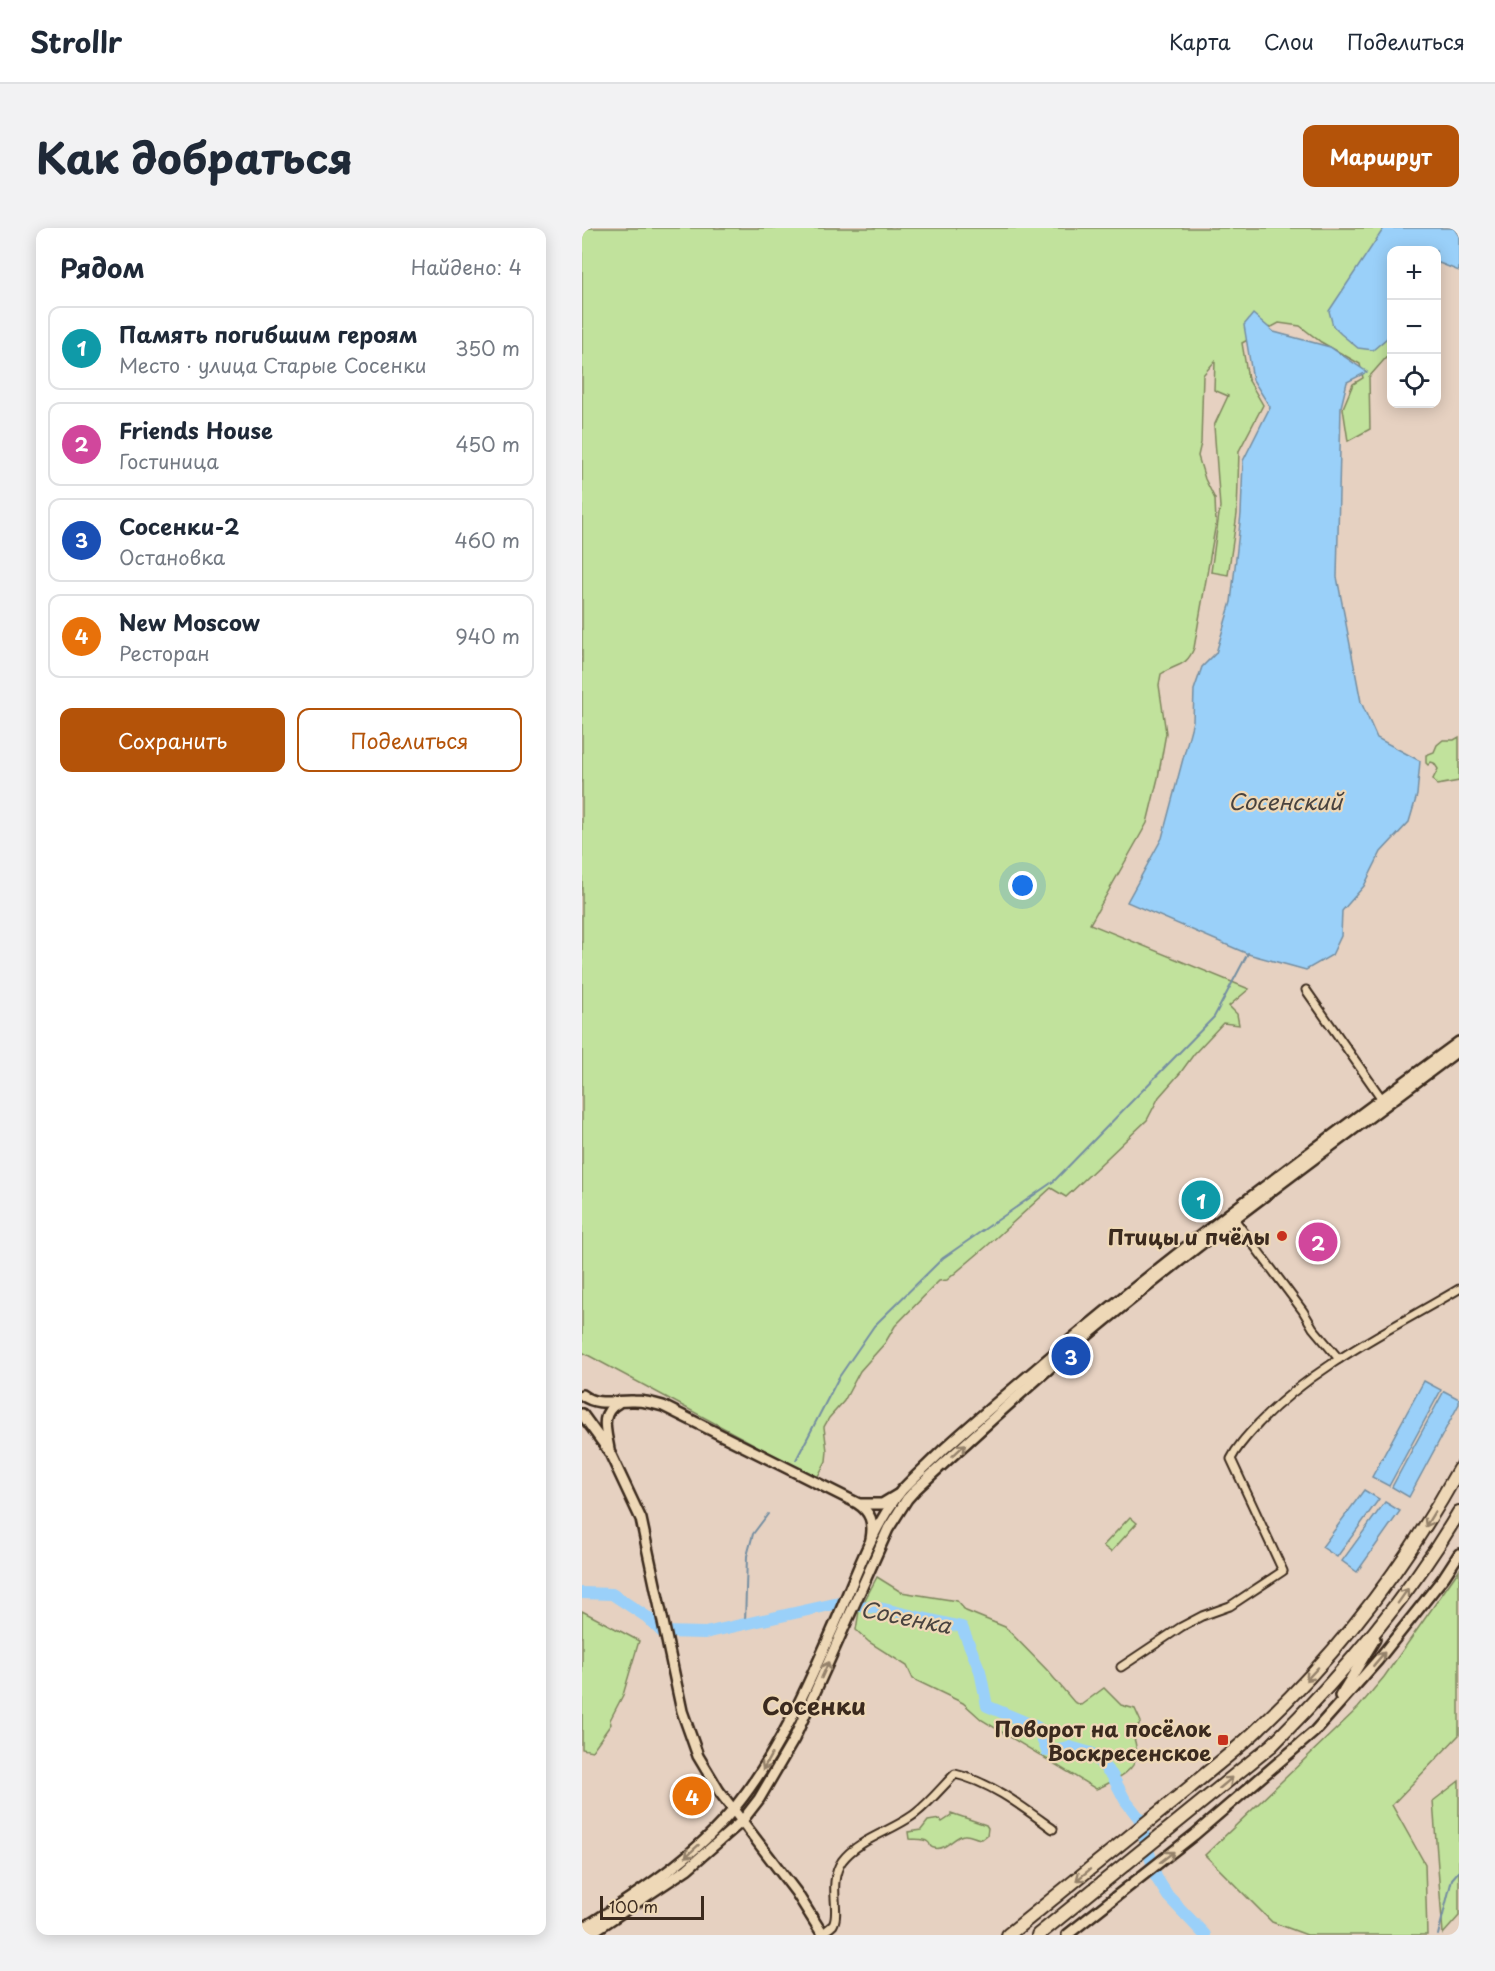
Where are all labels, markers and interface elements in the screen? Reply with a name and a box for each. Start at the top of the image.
text: Strollr [30,20,122,63]
text: Карта [1169,25,1231,57]
text: Слои [1264,25,1314,57]
text: Поделиться [1347,25,1465,57]
text: Как добраться [36,125,353,188]
button: Маршрут [1303,125,1459,187]
map controls [1387,246,1441,408]
button: + [1387,246,1441,300]
text: Рядом [60,248,145,287]
text: Найдено: 4 [411,252,522,282]
button: − [1387,300,1441,354]
text: Память погибшим героям [119,317,418,350]
text: 1 [77,333,86,363]
text: 350 m [455,333,520,363]
text: Место · улица Старые Сосенки [119,350,427,380]
button: locate [1387,354,1441,408]
text: Friends House [119,413,273,446]
text: 2 [74,429,89,459]
text: 450 m [455,429,520,459]
text: Гостиница [119,446,219,476]
text: Сосенки-2 [119,509,239,542]
text: 3 [75,525,88,555]
text: 460 m [454,525,520,555]
text: Остановка [119,542,225,572]
text: New Moscow [119,605,260,638]
text: 4 [75,621,88,651]
text: 940 m [455,621,520,651]
text: Ресторан [119,638,210,668]
button: Сохранить [60,708,285,772]
button: Поделиться [297,708,522,772]
water label: Сосенский [1228,784,1345,817]
your location [1008,871,1037,900]
pin: 1 [1182,1178,1220,1222]
place label: Птицы и пчёлы [1108,1220,1270,1252]
pin: 2 [1298,1220,1338,1264]
marker: Птицы и пчёлы [1275,1229,1289,1243]
pin: 3 [1052,1334,1090,1378]
one-way arrow [951,1443,966,1457]
one-way arrow [1423,1510,1435,1527]
one-way arrow [1397,1588,1409,1605]
water label: Сосенка [858,1591,955,1641]
one-way arrow [1372,1651,1385,1667]
one-way arrow [820,1661,831,1680]
one-way arrow [1305,1667,1319,1682]
district label: Сосенки [762,1687,866,1723]
place label: Поворот на посёлок Воскресенское [994,1712,1212,1768]
marker: Поворот на посёлок Воскресенское [1216,1733,1230,1747]
one-way arrow [761,1753,772,1771]
pin: 4 [672,1774,712,1818]
one-way arrow [1218,1776,1234,1789]
one-way arrow [684,1844,699,1858]
one-way arrow [1159,1850,1175,1863]
one-way arrow [1075,1869,1091,1882]
scale bar [600,1893,704,1920]
text: 100 m [609,1894,658,1918]

